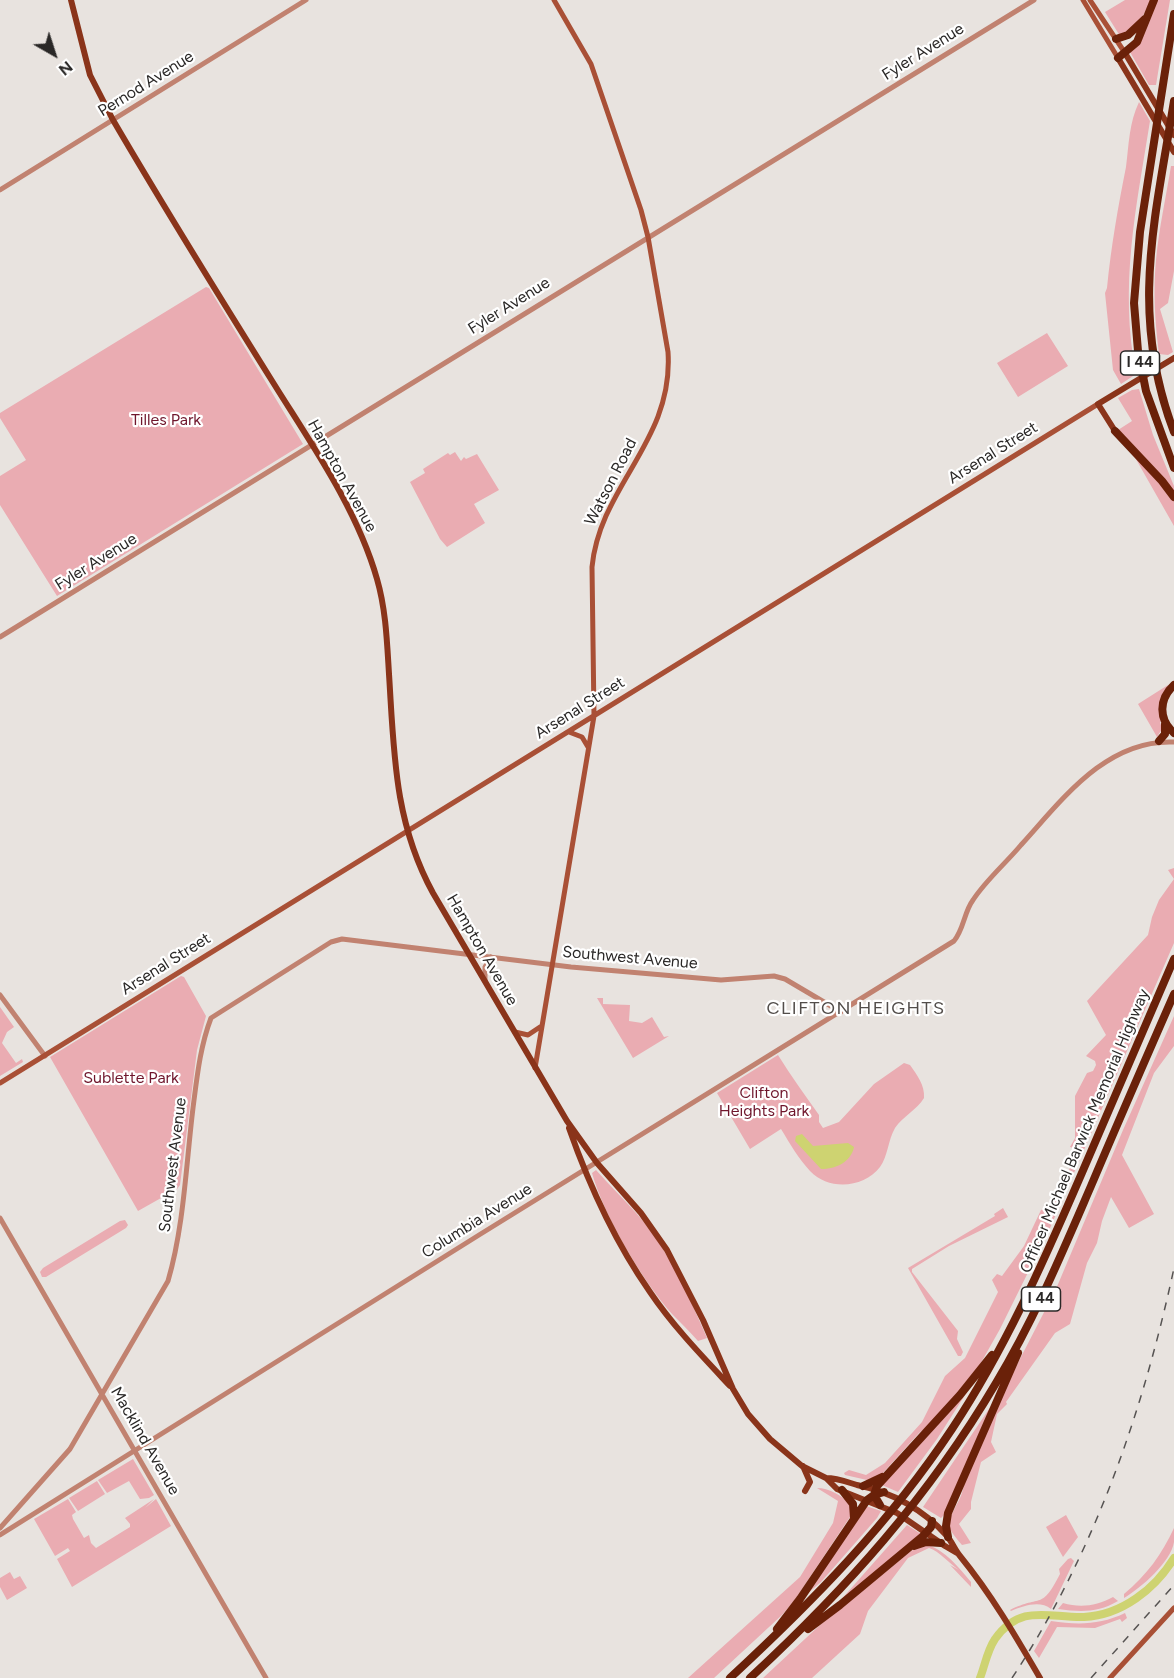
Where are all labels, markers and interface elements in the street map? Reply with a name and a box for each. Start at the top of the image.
street label: Fyler Avenue [879,19,967,85]
north arrow [24,24,84,84]
street label: Pernod Avenue [95,47,197,121]
text: N [55,57,76,80]
street label: Fyler Avenue [465,273,553,339]
road number: I 44 [1120,351,1160,375]
park label: Tilles Park [131,410,201,430]
street label: Hampton Avenue [303,416,381,536]
street label: Arsenal Street [945,418,1041,488]
street label: Watson Road [581,435,641,529]
street label: Fyler Avenue [52,529,140,595]
street label: Arsenal Street [532,673,628,743]
street label: Hampton Avenue [442,891,522,1009]
street label: Arsenal Street [118,929,214,999]
street label: Southwest Avenue [562,943,698,973]
street label: Officer Michael Barwick Memorial Highway [1016,986,1154,1276]
district label: CLIFTON HEIGHTS [766,998,946,1020]
park label: Sublette Park [83,1068,179,1088]
park label: Clifton Heights Park [719,1083,809,1121]
street label: Southwest Avenue [155,1097,191,1233]
street label: Columbia Avenue [418,1179,536,1263]
road number: I 44 [1022,1287,1060,1311]
street label: Macklind Avenue [106,1383,184,1499]

